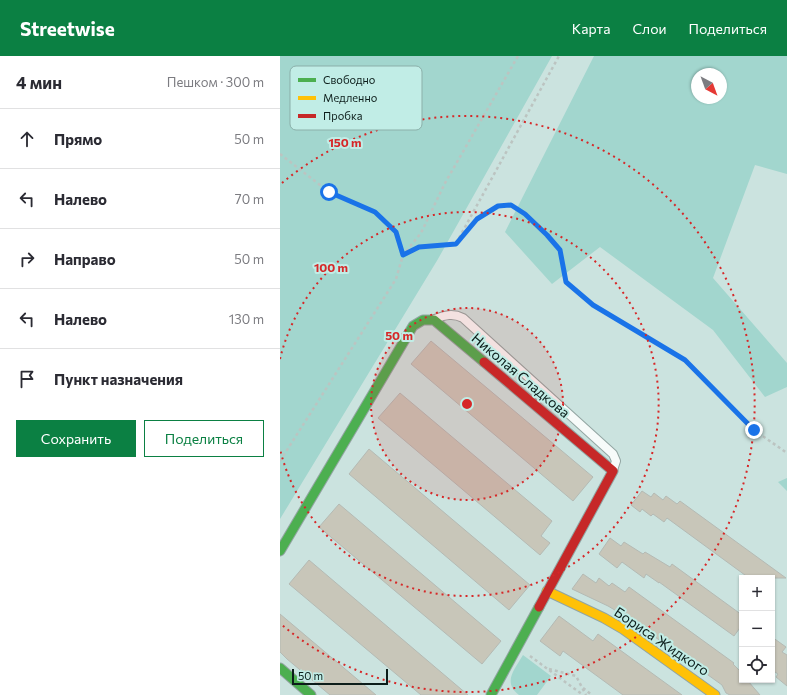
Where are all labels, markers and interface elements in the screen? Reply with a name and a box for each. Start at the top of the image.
text: Streetwise [20,17,115,40]
text: Карта [572,20,610,37]
text: Слои [632,20,667,37]
text: Поделиться [689,20,767,37]
legend [290,66,422,130]
north arrow [691,68,727,104]
text: 4 мин [16,72,62,93]
text: Свободно [323,73,376,86]
text: Пешком · 300 m [167,74,264,90]
text: Медленно [323,91,378,104]
text: Пробка [323,109,362,122]
icon: ahead [16,128,38,150]
text: Прямо [54,130,102,148]
text: 50 m [234,131,264,147]
text: 150 m [328,135,362,149]
route start [320,183,338,201]
icon: left [16,188,38,210]
text: Налево [54,190,107,208]
text: 70 m [235,191,264,207]
icon: right [16,248,38,270]
text: Направо [54,250,116,268]
text: 50 m [234,251,264,267]
text: 100 m [314,260,348,274]
icon: left [16,308,38,330]
text: Налево [54,310,107,328]
text: 130 m [229,311,264,327]
text: 50 m [385,328,413,342]
street label: Николая Сладкова [469,329,573,421]
icon: arrive [16,368,38,390]
text: Пункт назначения [54,370,183,388]
centre of rings [460,397,474,411]
button: Сохранить [16,420,136,457]
button: Поделиться [144,420,264,457]
route end [745,421,763,439]
map controls [739,575,775,683]
button: + [739,575,775,611]
street label: Бориса Жидкого [611,603,713,679]
button: − [739,611,775,647]
button: locate [739,647,775,683]
scale bar [292,667,388,686]
text: 50 m [298,669,323,682]

